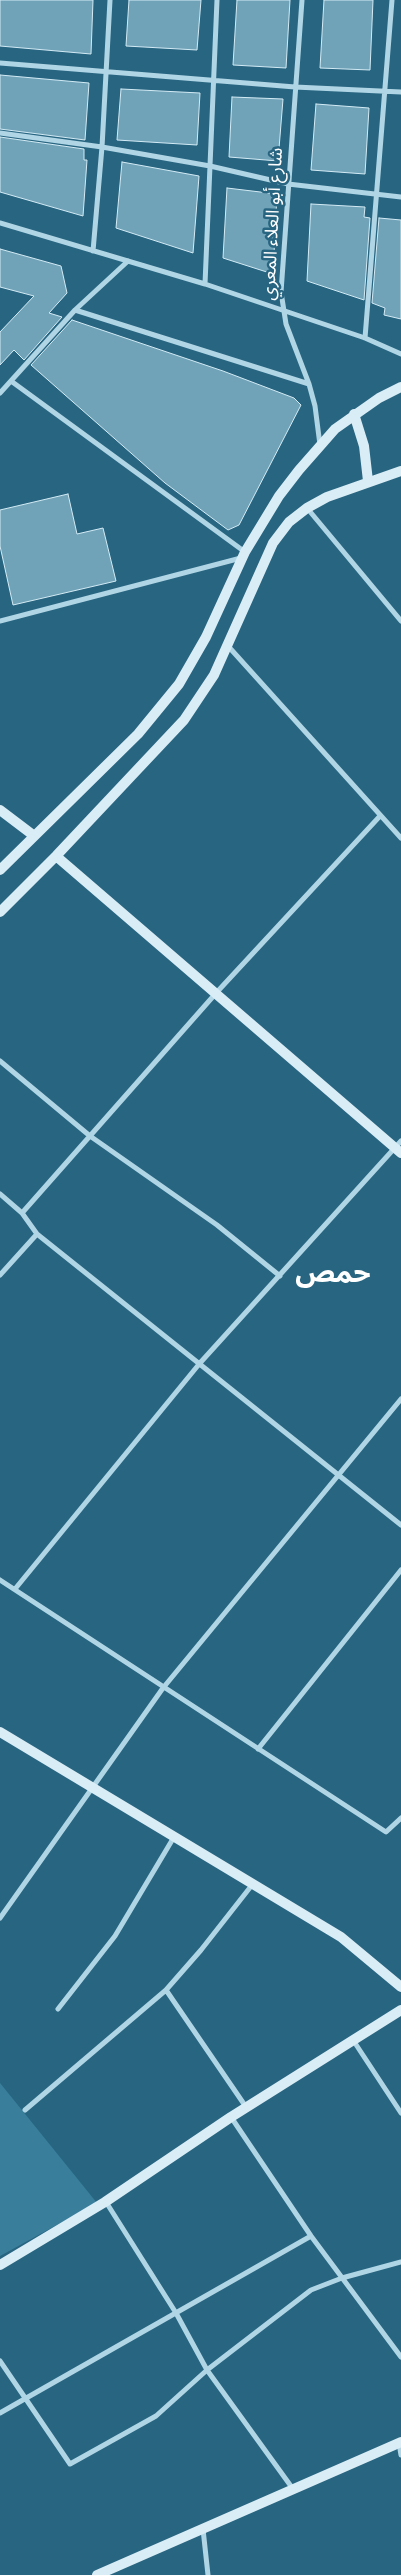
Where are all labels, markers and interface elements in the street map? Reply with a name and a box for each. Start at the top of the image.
street label: شارع أبو العلاء المعري [258,147,288,301]
district label: حمص [295,1257,371,1291]

